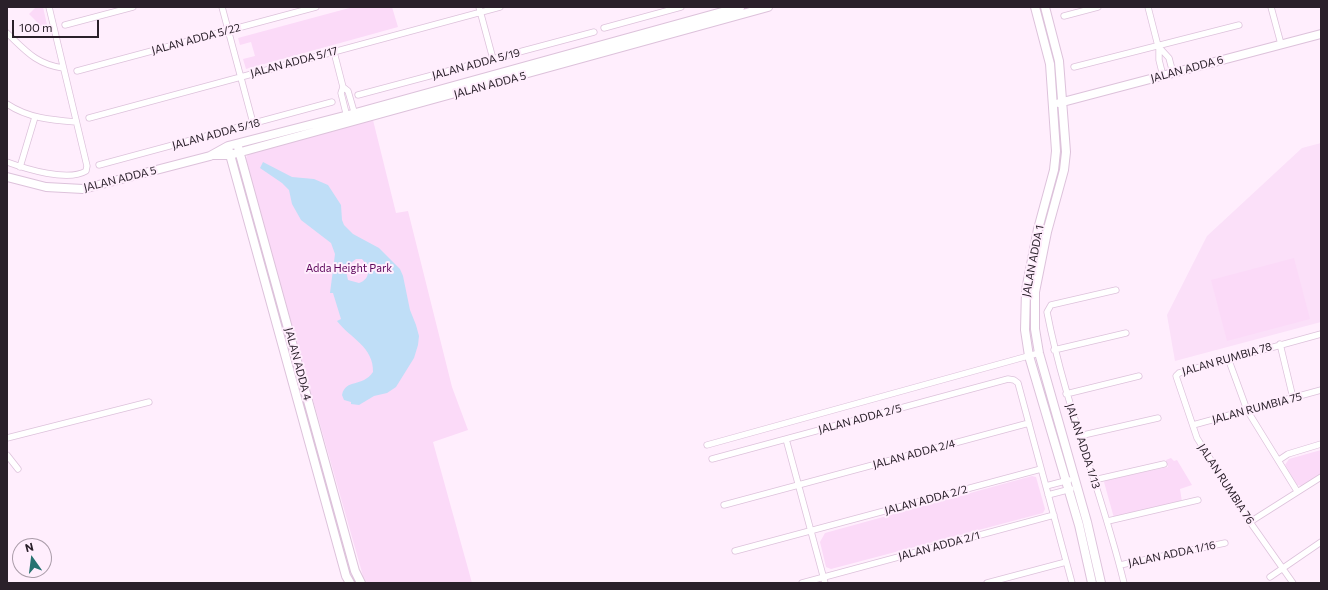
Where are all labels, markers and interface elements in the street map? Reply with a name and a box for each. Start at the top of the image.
scale bar [14,12,101,38]
text: 100 m [19,20,53,34]
street label: JALAN ADDA 5/22 [150,21,242,57]
street label: JALAN ADDA 5/17 [249,44,339,80]
street label: JALAN ADDA 5/19 [431,46,521,82]
street label: JALAN ADDA 6 [1149,53,1225,85]
street label: JALAN ADDA 5 [452,69,528,101]
street label: JALAN ADDA 5/18 [171,116,261,152]
street label: JALAN ADDA 5 [82,164,158,194]
street label: JALAN ADDA 1 [1020,224,1046,298]
park label: Adda Height Park [306,261,392,275]
street label: JALAN ADDA 4 [282,326,314,402]
street label: JALAN RUMBIA 78 [1180,340,1274,378]
street label: JALAN RUMBIA 75 [1211,390,1303,426]
street label: JALAN ADDA 2/5 [817,402,903,436]
street label: JALAN ADDA 1/13 [1063,402,1103,490]
street label: JALAN ADDA 2/4 [871,437,957,471]
street label: JALAN RUMBIA 76 [1195,441,1257,527]
street label: JALAN ADDA 2/2 [883,483,969,517]
street label: JALAN ADDA 2/1 [897,529,981,563]
north arrow [12,538,52,578]
street label: JALAN ADDA 1/16 [1127,538,1217,570]
text: N [24,540,35,554]

